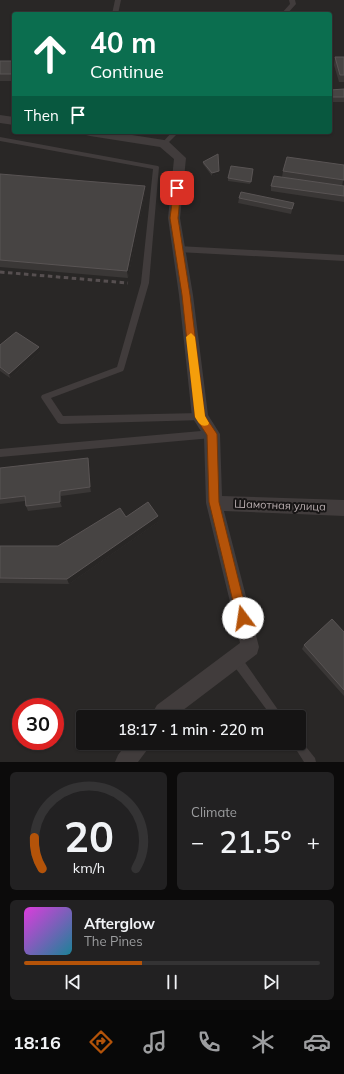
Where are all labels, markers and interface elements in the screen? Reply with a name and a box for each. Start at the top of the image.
text: 40 m [90,25,156,60]
icon: ahead [24,28,76,80]
text: Continue [90,60,164,83]
icon: arrive [67,104,89,126]
text: Then [24,106,59,125]
pin [160,171,194,205]
icon: arrive [166,177,188,199]
street label: Шамотная улица [234,496,326,514]
position arrow [222,597,264,639]
speed limit sign: 30 [12,698,64,750]
text: 18:17 · 1 min · 220 m [118,720,264,739]
text: Climate [191,804,237,820]
text: 20 [64,810,113,862]
text: 21.5° [219,823,292,861]
text: − [191,828,204,856]
text: + [307,828,320,856]
text: km/h [72,859,105,877]
text: Afterglow [84,914,155,933]
text: The Pines [84,933,143,949]
icon: previous [62,971,84,993]
icon: pause [161,971,183,993]
icon: next [260,971,282,993]
icon: directions [87,1028,115,1056]
icon: music [141,1028,169,1056]
icon: phone [195,1028,223,1056]
icon: climate [249,1028,277,1056]
icon: car [303,1028,331,1056]
text: 18:16 [13,1031,61,1054]

